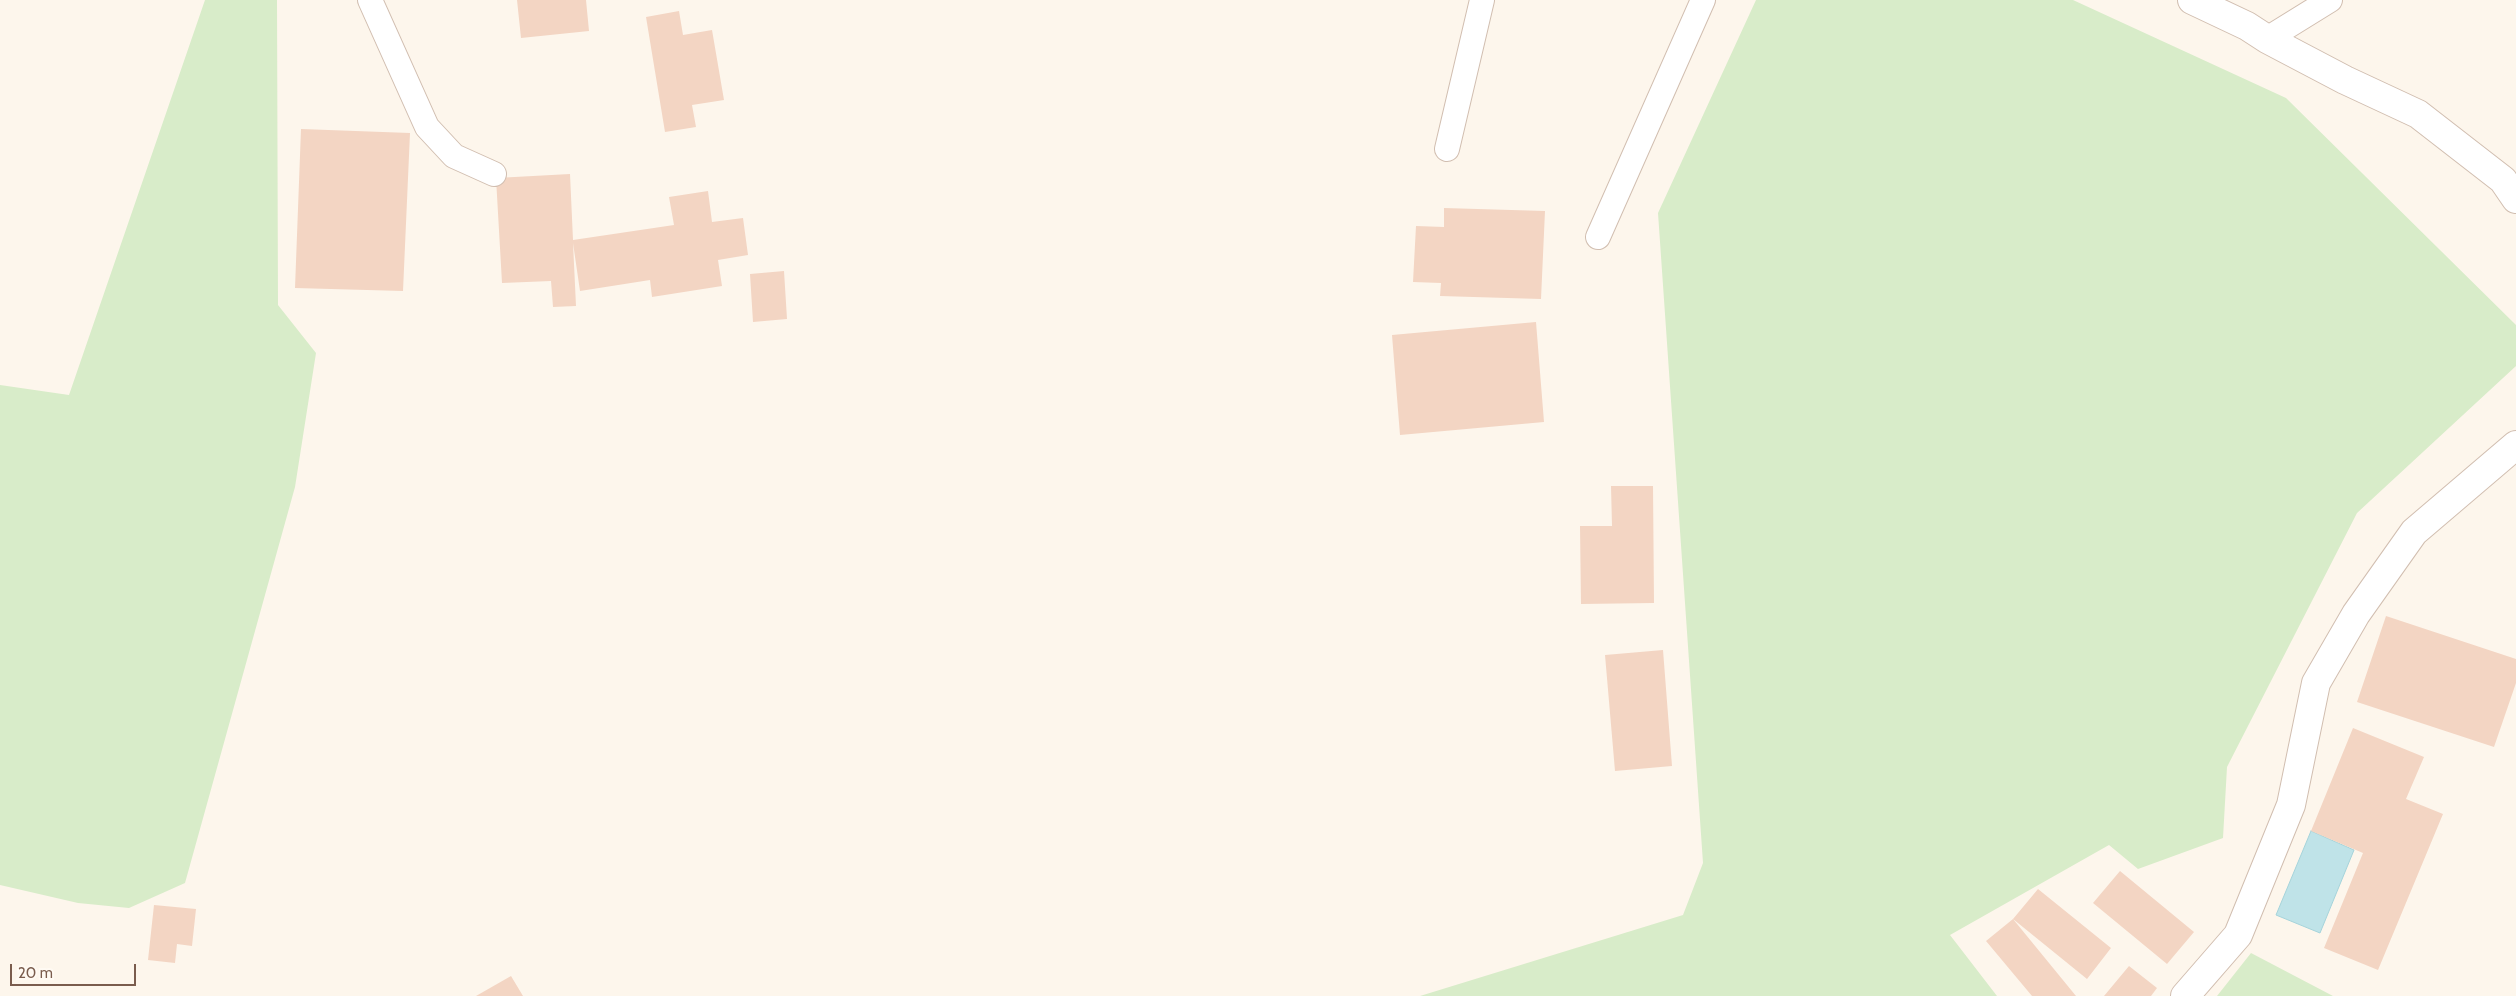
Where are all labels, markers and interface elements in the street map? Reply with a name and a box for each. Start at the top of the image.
scale bar [12,954,139,986]
text: 20 m [18,964,53,982]

